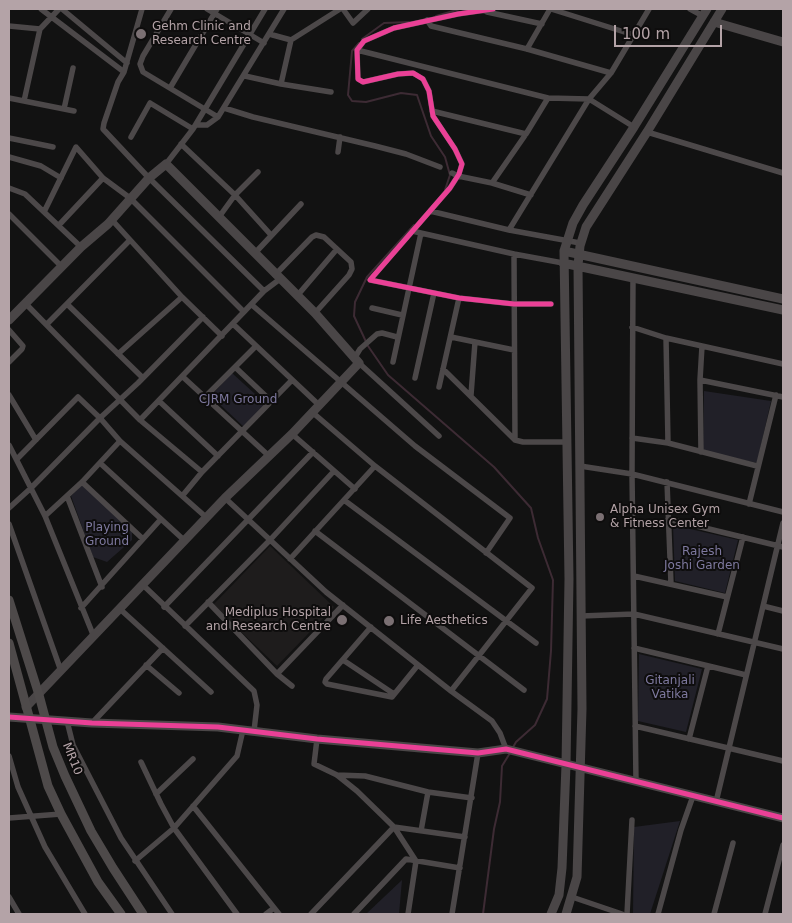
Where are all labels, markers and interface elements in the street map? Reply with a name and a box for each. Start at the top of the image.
scale bar [617,15,724,47]
place label: Gehm Clinic and Research Centre [152,20,251,48]
text: 100 m [622,25,670,43]
marker: Gehm Clinic and Research Centre [134,27,148,41]
park label: CJRM Ground [199,393,277,407]
place label: Alpha Unisex Gym & Fitness Center [610,503,720,531]
marker: Alpha Unisex Gym & Fitness Center [594,511,606,523]
park label: Playing Ground [85,521,129,549]
park label: Rajesh Joshi Garden [664,545,740,573]
place label: Mediplus Hospital and Research Centre [206,606,331,634]
marker: Mediplus Hospital and Research Centre [335,613,349,627]
marker: Life Aesthetics [382,614,396,628]
place label: Life Aesthetics [400,614,488,628]
park label: Gitanjali Vatika [645,674,695,702]
street label: MR10 [59,741,85,777]

